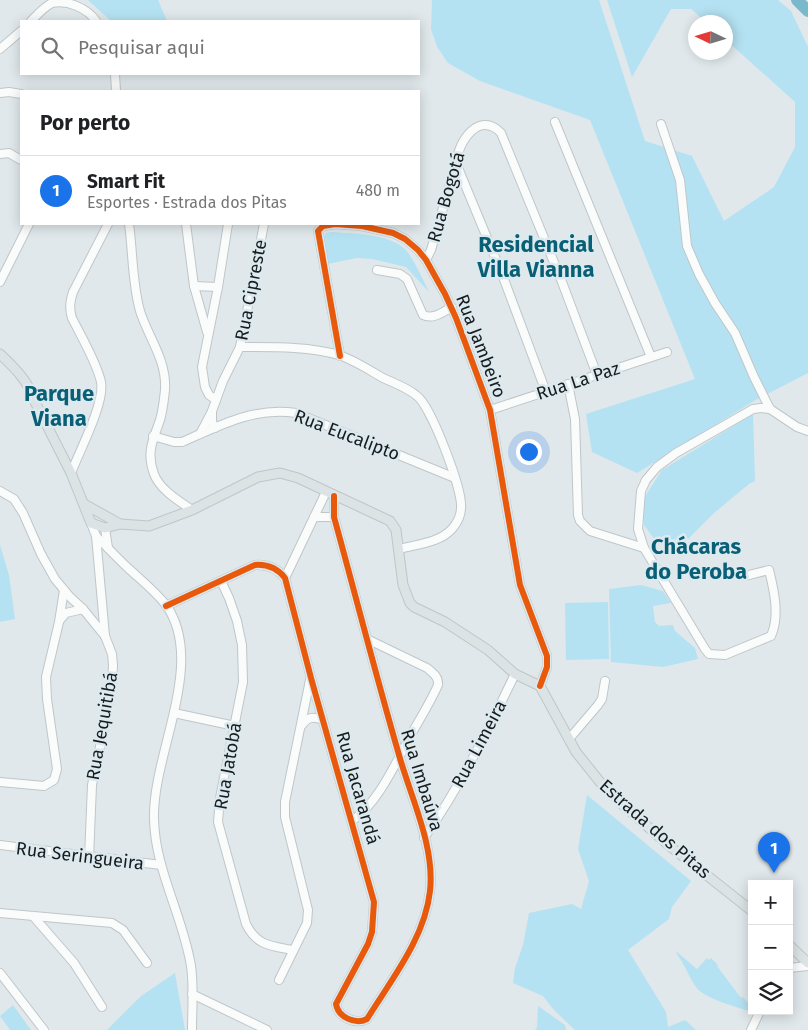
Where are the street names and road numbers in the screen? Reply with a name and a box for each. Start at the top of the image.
street label: Rua Bogotá [423,149,469,245]
street label: Rua Cipreste [230,238,272,342]
street label: Rua Jambeiro [451,291,511,401]
street label: Rua La Paz [534,357,623,405]
street label: Rua Eucalipto [291,405,403,465]
street label: Rua Jequitibá [82,670,122,782]
street label: Rua Limeira [447,696,511,792]
street label: Rua Jatobá [210,721,246,811]
street label: Rua Imbaúva [396,726,448,834]
street label: Rua Jacarandá [331,729,385,847]
street label: Estrada dos Pitas [595,775,715,883]
street label: Rua Seringueira [15,837,145,875]

